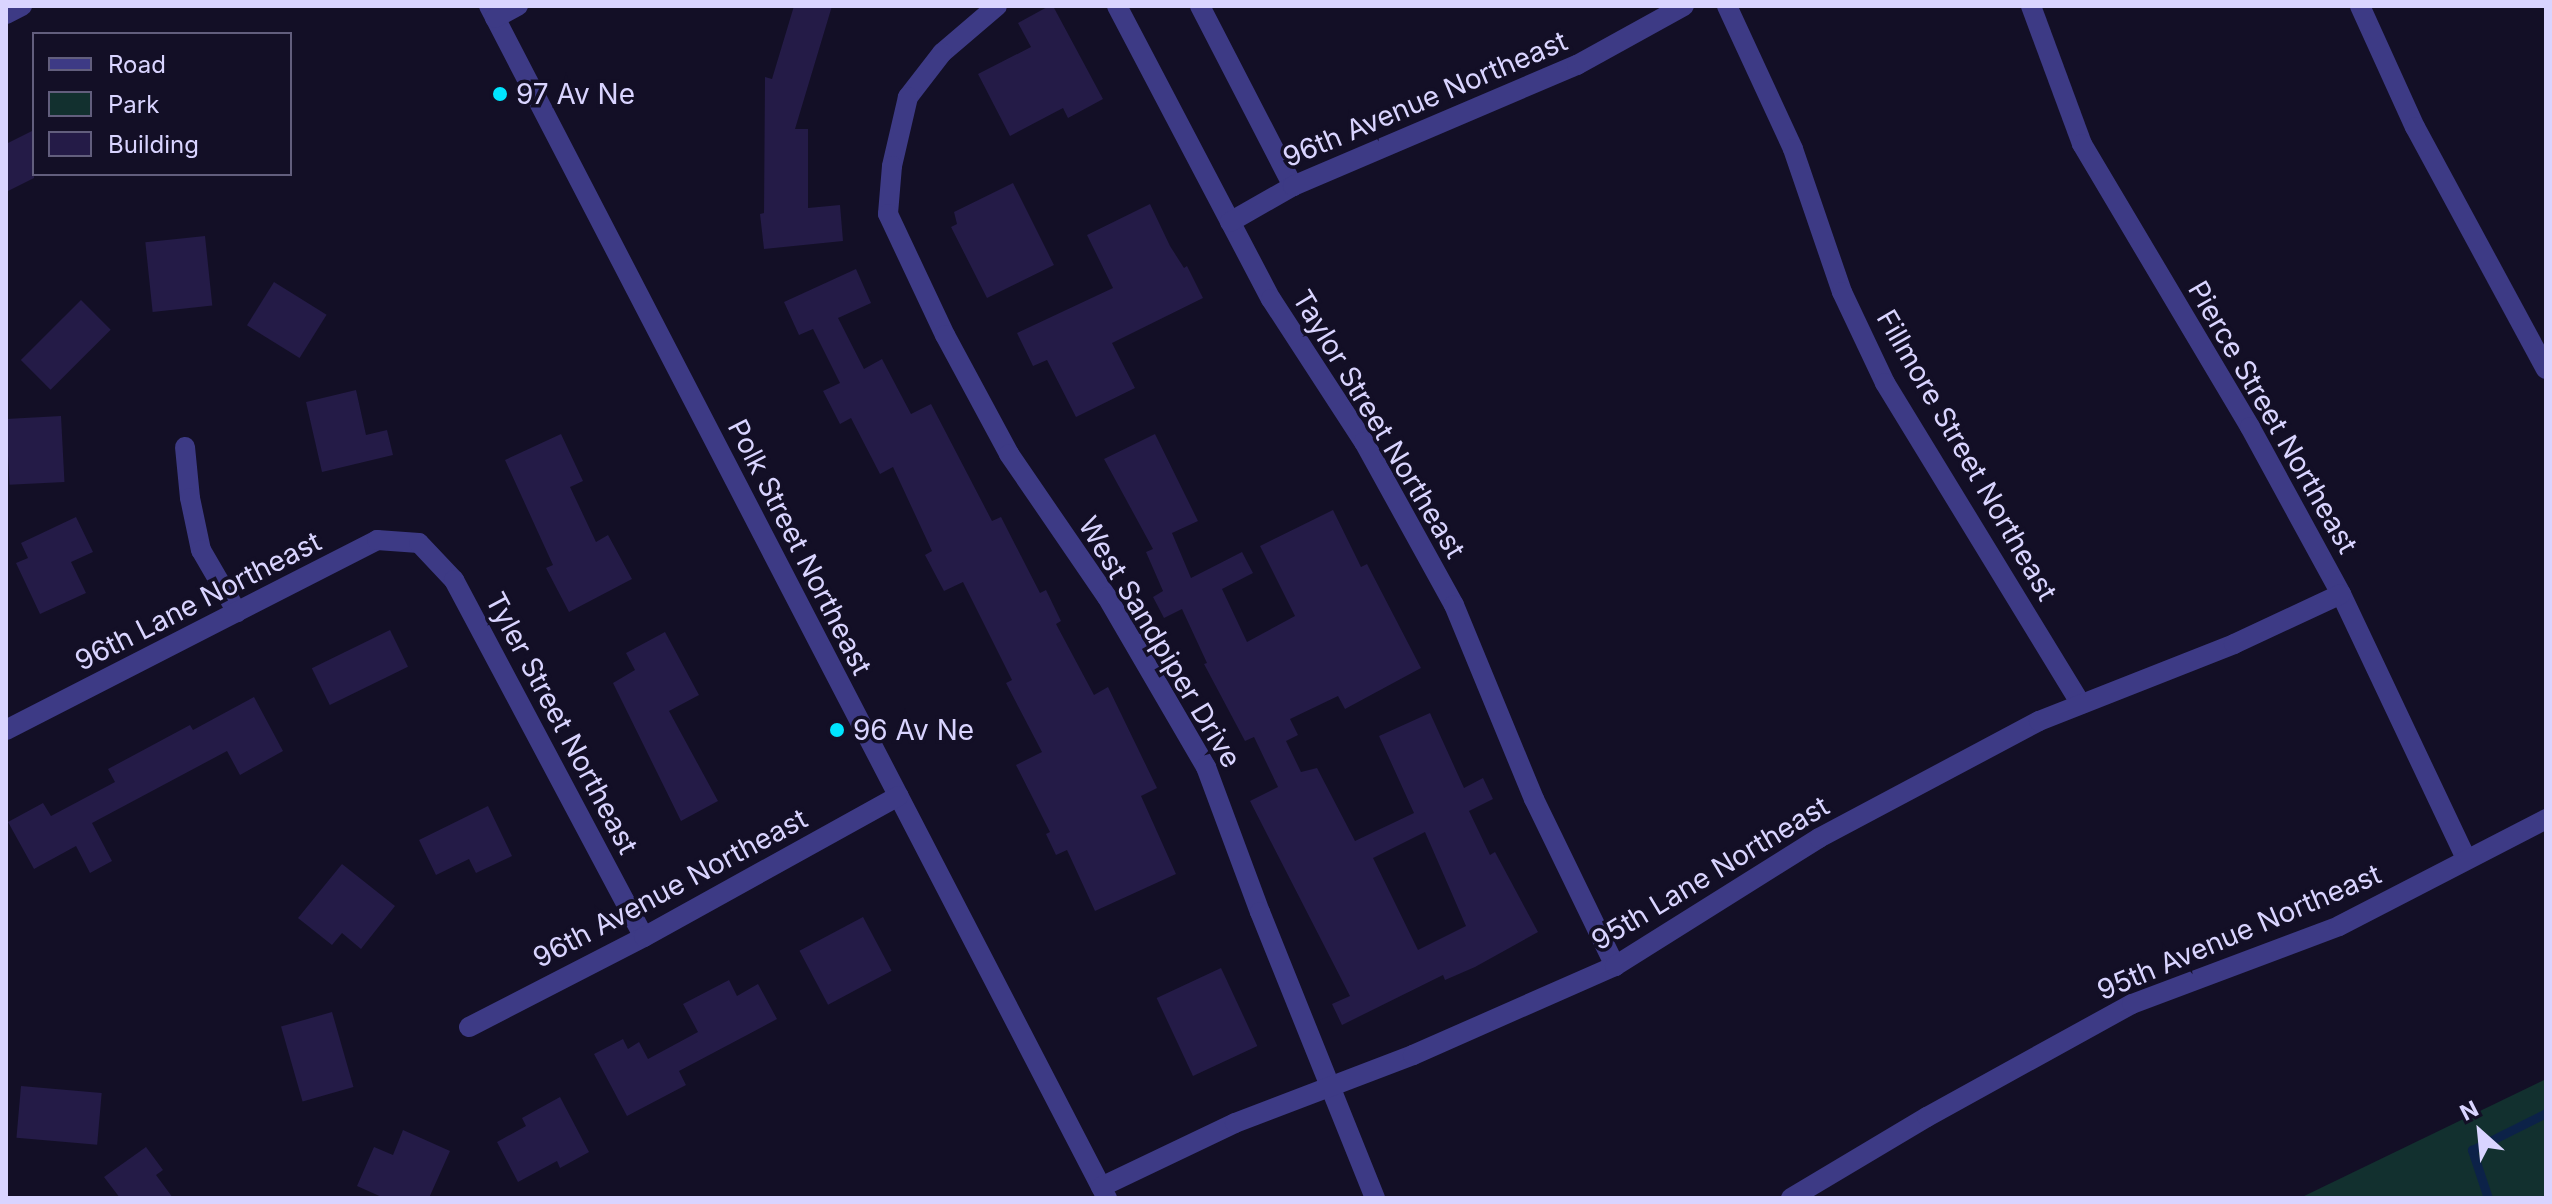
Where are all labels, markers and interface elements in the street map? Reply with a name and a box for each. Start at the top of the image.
street label: 96th Avenue Northeast [1278,24,1572,174]
legend [32,32,292,176]
text: Road [108,50,166,79]
place label: 97 Av Ne [516,77,635,111]
marker: 97 Av Ne [491,85,509,103]
text: Park [108,90,159,119]
text: Building [108,130,199,159]
street label: Pierce Street Northeast [2181,275,2365,559]
street label: Taylor Street Northeast [1286,284,1472,564]
street label: Fillmore Street Northeast [1870,304,2064,606]
street label: Polk Street Northeast [721,414,879,680]
street label: West Sandpiper Drive [1072,510,1248,774]
street label: 96th Lane Northeast [69,524,327,678]
street label: Tyler Street Northeast [479,586,645,860]
place label: 96 Av Ne [853,713,974,747]
marker: 96 Av Ne [828,721,846,739]
street label: 95th Lane Northeast [1585,789,1835,957]
street label: 96th Avenue Northeast [527,801,813,975]
street label: 95th Avenue Northeast [2092,857,2386,1007]
north arrow [2440,1092,2520,1172]
text: N [2456,1095,2482,1126]

